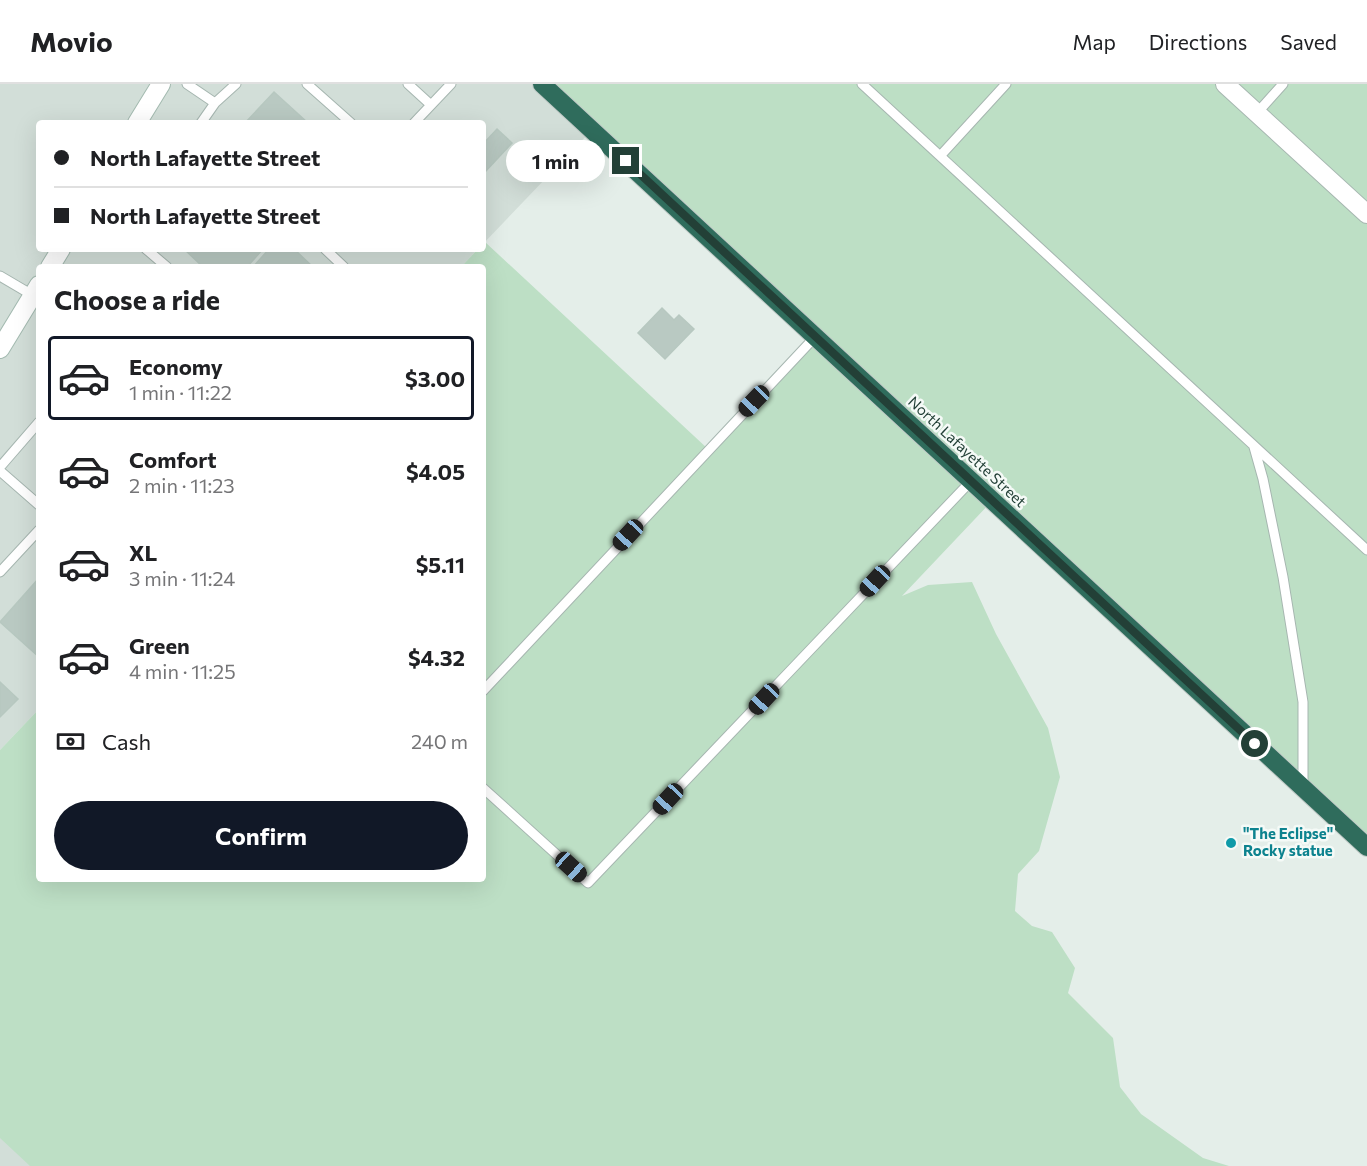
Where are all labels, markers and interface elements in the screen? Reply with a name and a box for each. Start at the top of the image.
text: Movio [30,24,113,58]
text: Map [1073,29,1116,54]
text: Directions [1149,29,1247,54]
text: Saved [1280,29,1337,54]
callout: 1 min [506,140,605,182]
text: North Lafayette Street [90,144,320,171]
route end [612,147,639,174]
text: 1 min [532,149,579,173]
text: North Lafayette Street [90,202,320,229]
text: Choose a ride [54,283,220,316]
icon: car [57,351,111,405]
text: Economy [129,353,223,380]
text: $3.00 [405,365,465,392]
text: 1 min · 11:22 [129,380,232,404]
car [735,382,773,420]
street label: North Lafayette Street [905,392,1030,511]
icon: car [57,444,111,498]
text: Comfort [129,446,217,473]
text: $4.05 [406,458,465,485]
text: 2 min · 11:23 [129,473,235,497]
car [609,516,647,554]
icon: car [57,537,111,591]
text: XL [129,539,157,566]
text: $5.11 [416,551,465,578]
car [856,562,894,600]
text: 3 min · 11:24 [129,566,235,590]
icon: car [57,630,111,684]
text: Green [129,632,190,659]
text: $4.32 [408,644,465,671]
text: 4 min · 11:25 [129,659,236,683]
car [745,680,783,718]
icon: cash [54,725,87,758]
text: Cash [102,728,151,755]
text: 240 m [411,729,468,753]
route start [1241,730,1268,757]
car [649,780,687,818]
button: Confirm [54,801,468,870]
place label: "The Eclipse" Rocky statue [1243,824,1333,859]
marker: "The Eclipse" Rocky statue [1224,836,1238,850]
car [552,848,590,886]

